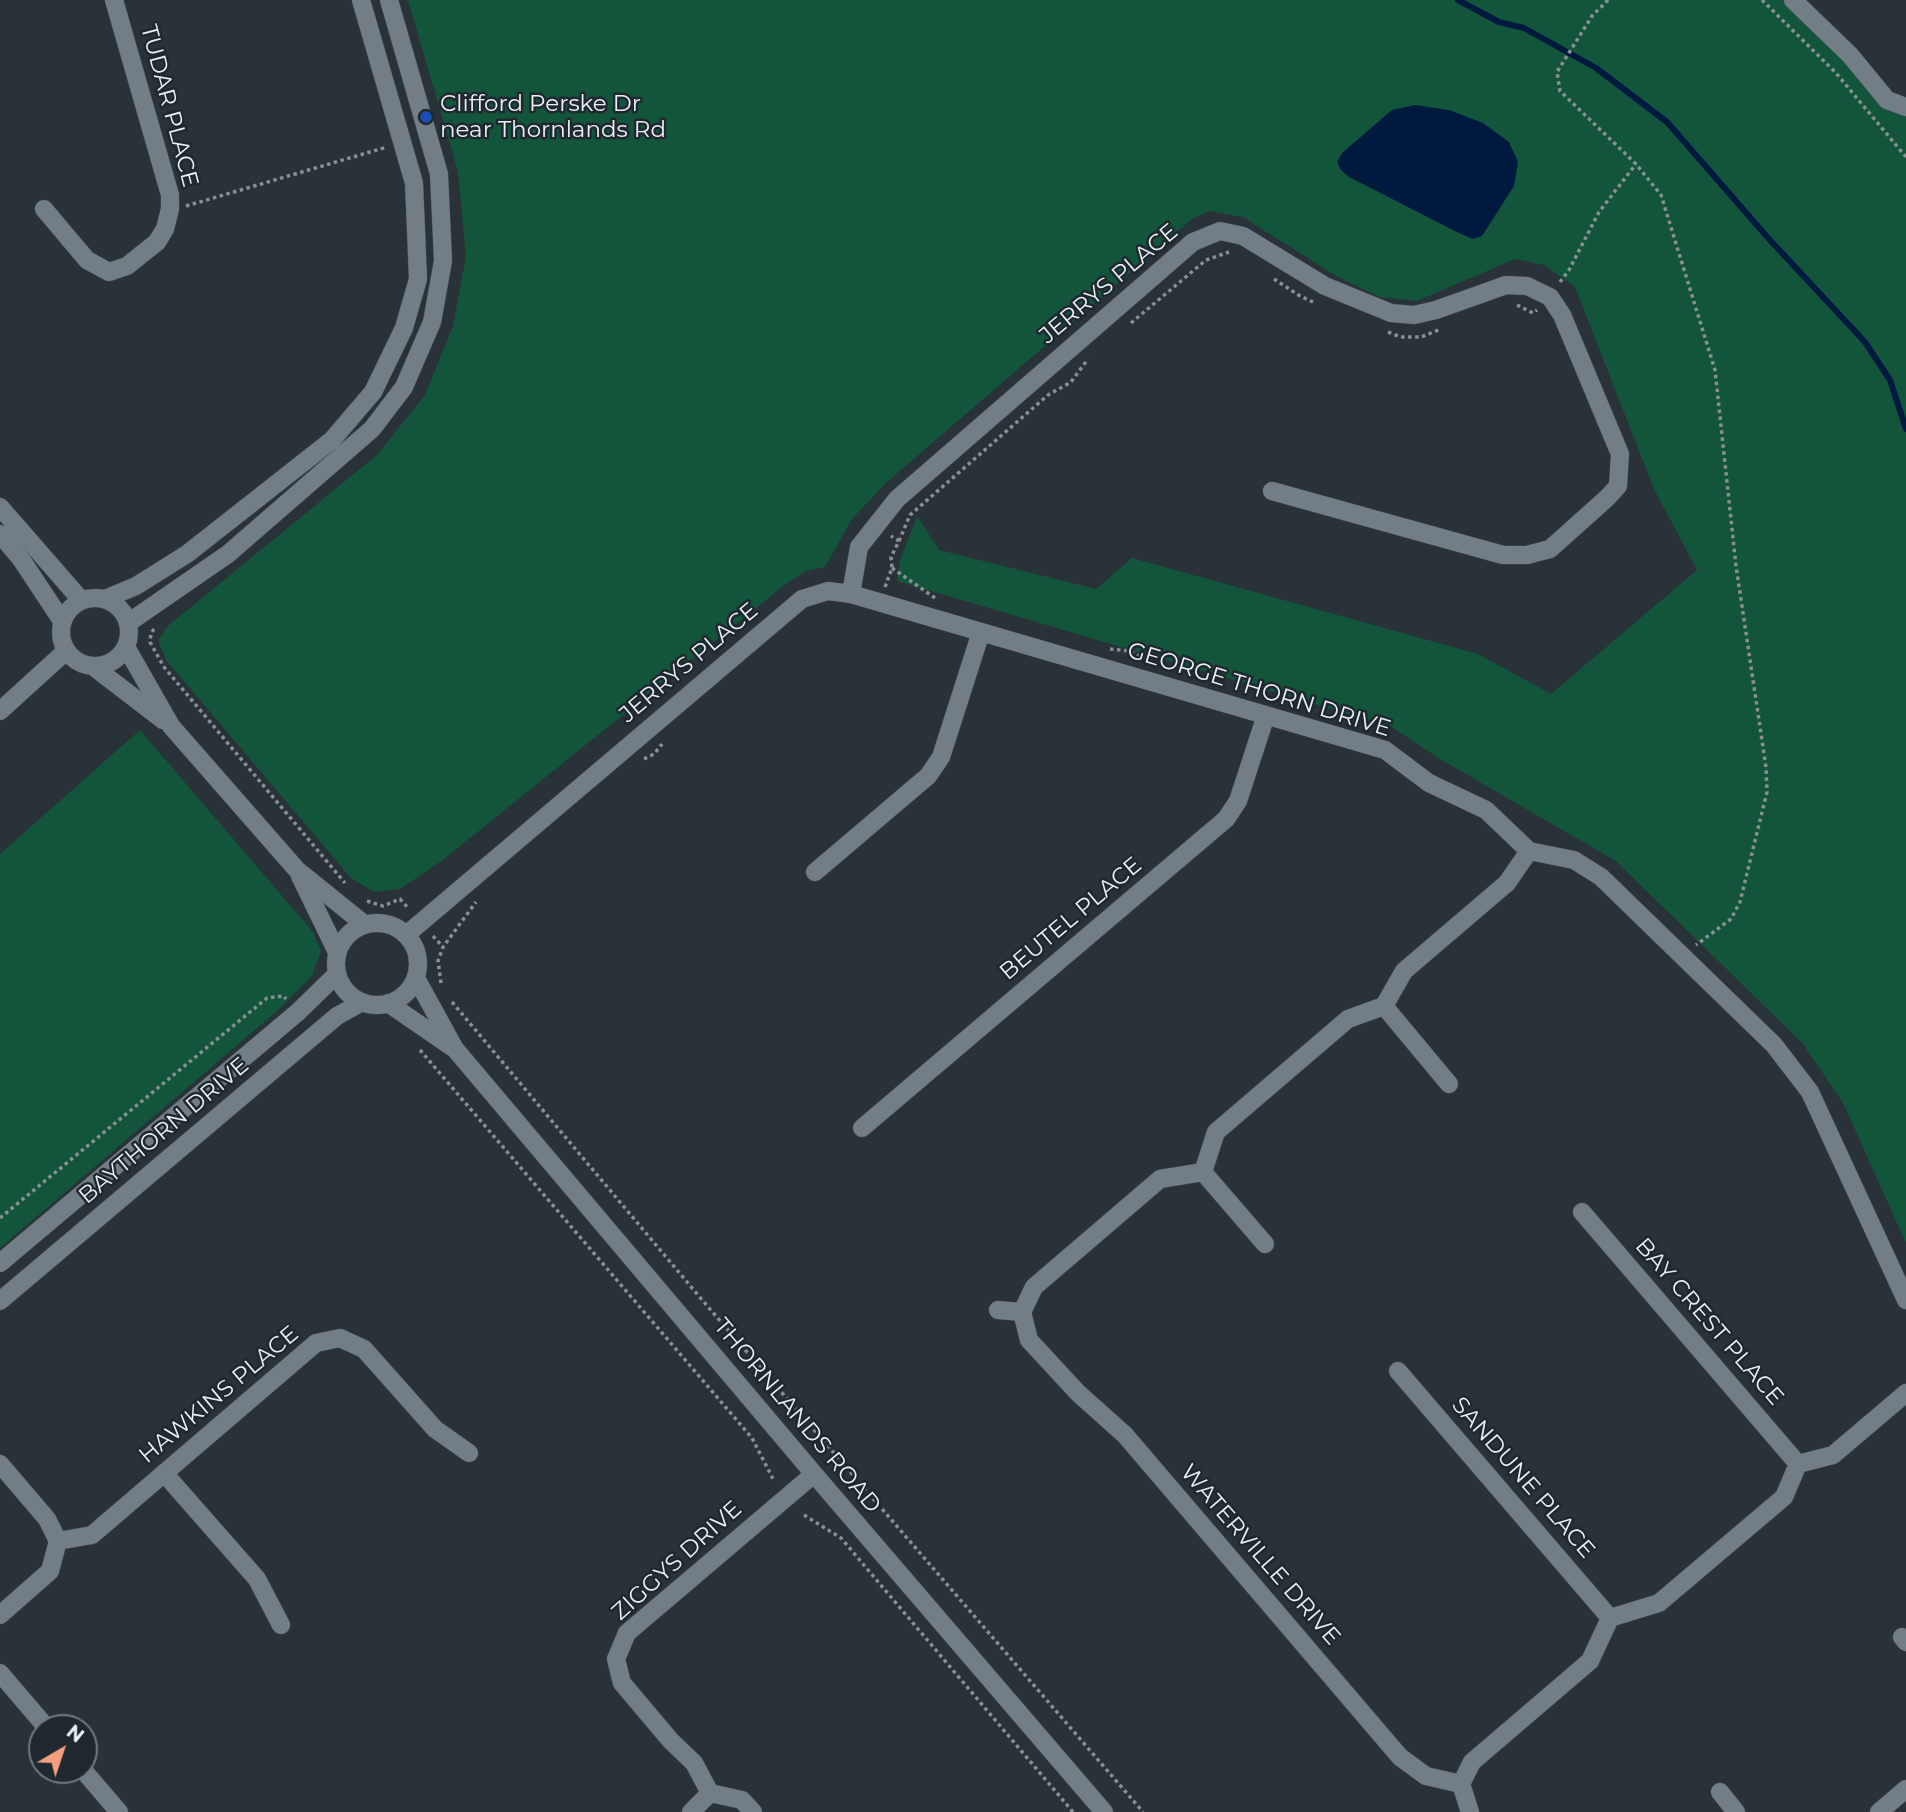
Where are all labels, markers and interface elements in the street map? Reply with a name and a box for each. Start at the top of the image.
street label: TUDAR PLACE [134,22,204,190]
place label: Clifford Perske Dr near Thornlands Rd [440,90,666,144]
marker: Clifford Perske Dr near Thornlands Rd [418,109,434,125]
street label: JERRYS PLACE [1034,218,1184,350]
street label: JERRYS PLACE [614,597,764,729]
street label: GEORGE THORN DRIVE [1124,637,1394,743]
street label: BEUTEL PLACE [994,852,1148,986]
street label: BAYTHORN DRIVE [74,1052,254,1210]
street label: BAY CREST PLACE [1629,1233,1789,1411]
street label: THORNLANDS ROAD [707,1313,887,1519]
street label: HAWKINS PLACE [134,1320,304,1470]
street label: SANDUNE PLACE [1446,1392,1600,1564]
street label: WATERVILLE DRIVE [1174,1459,1346,1651]
street label: ZIGGYS DRIVE [606,1495,748,1627]
north arrow [28,1714,98,1784]
text: N [62,1720,88,1748]

